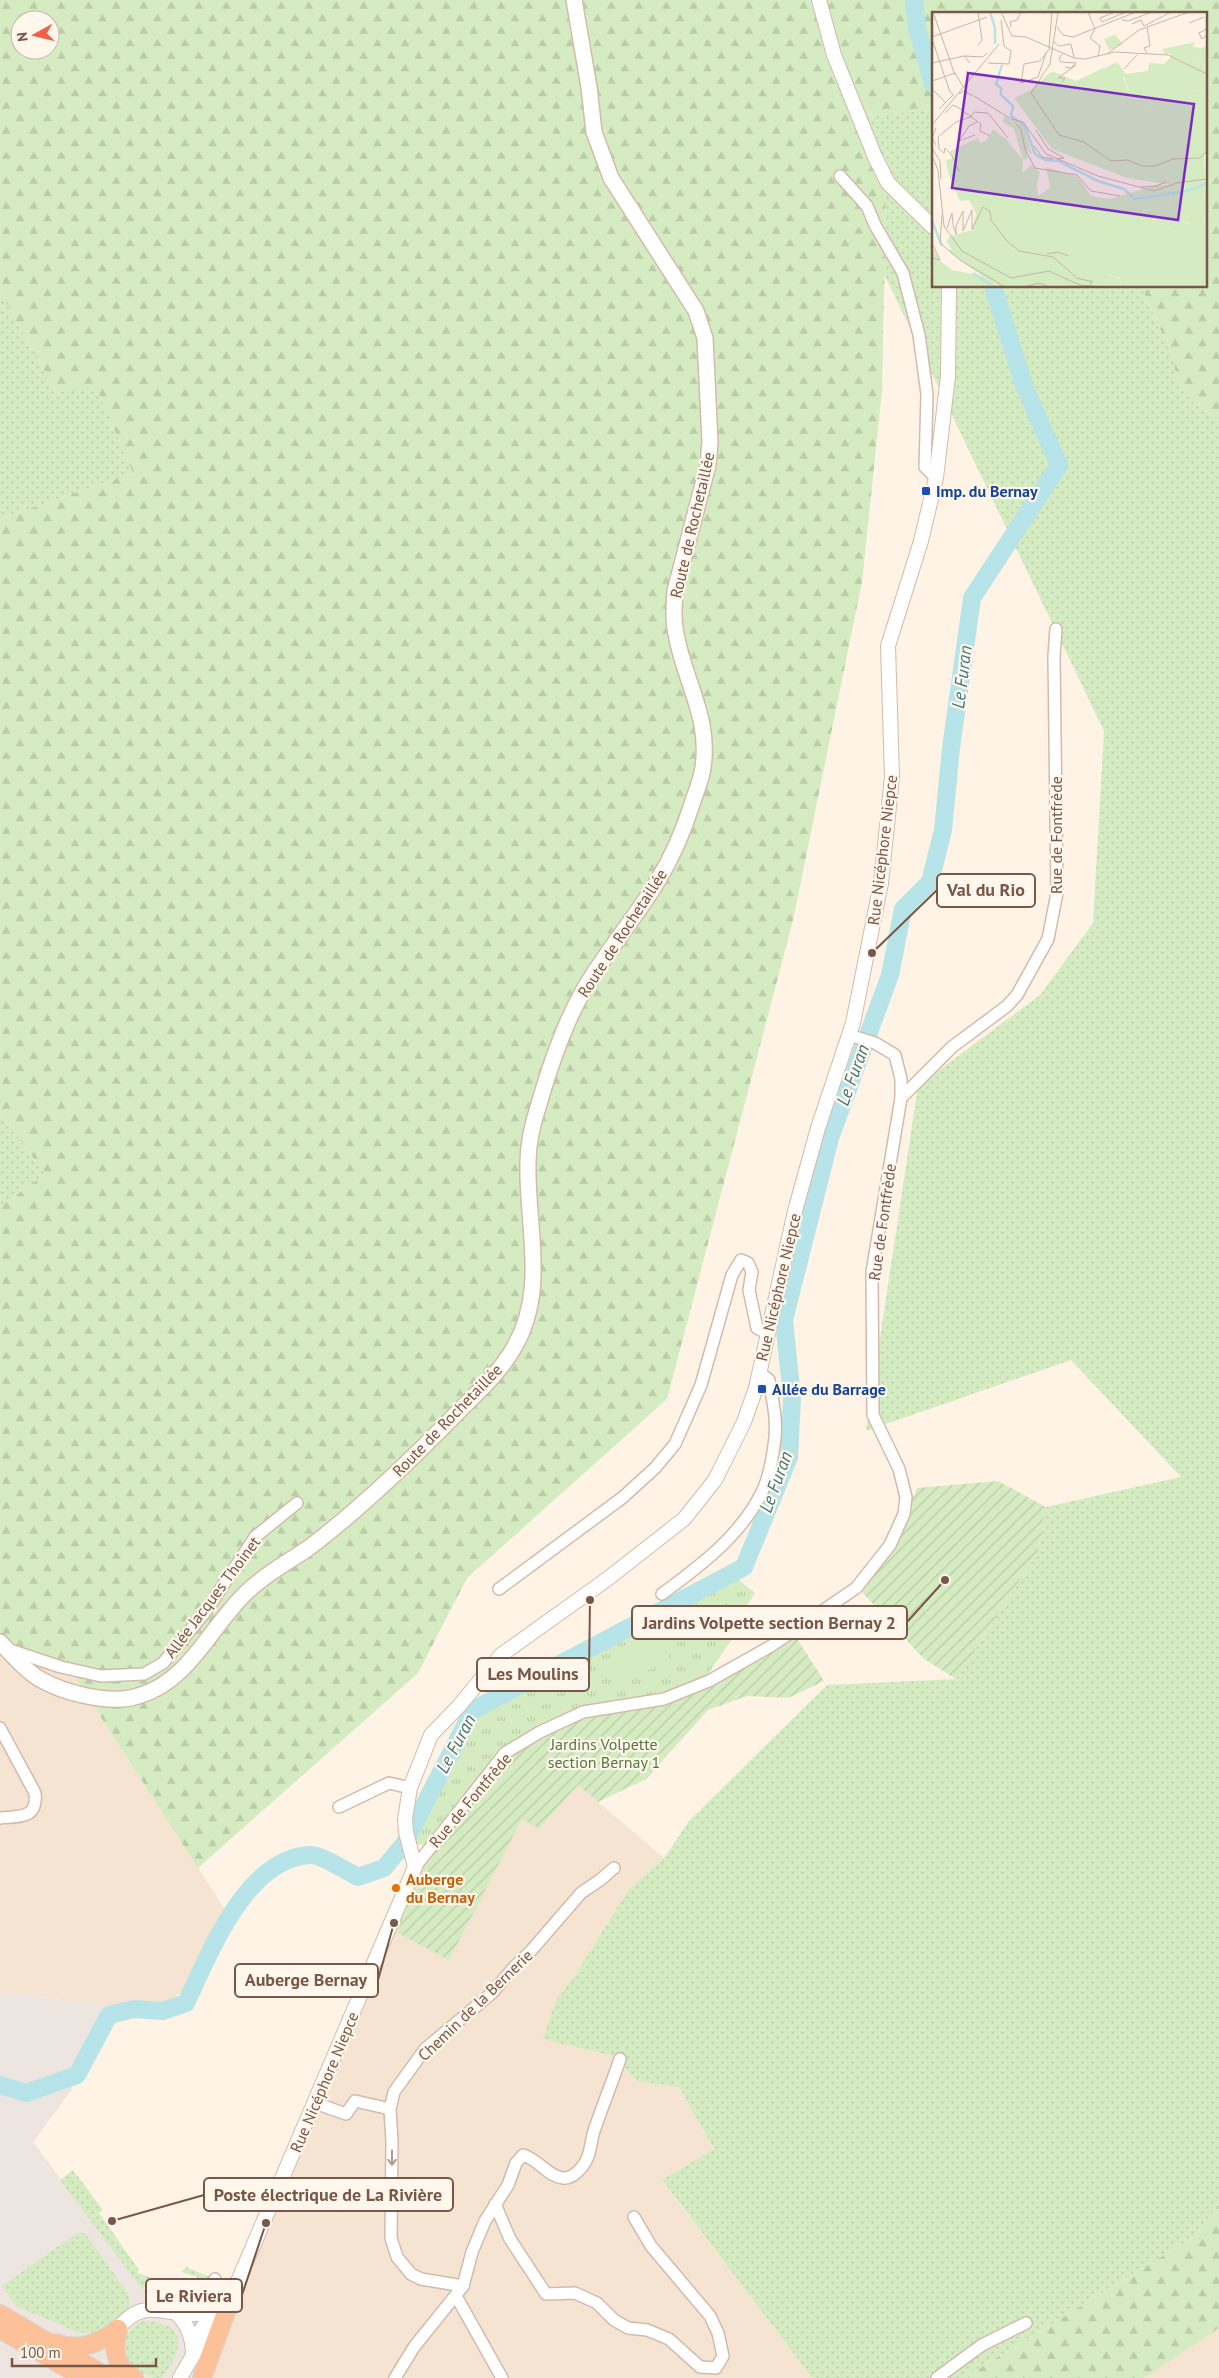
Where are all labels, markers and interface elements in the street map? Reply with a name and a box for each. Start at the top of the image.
north arrow [10,10,60,60]
inset map [932,12,1206,288]
text: N [13,31,32,43]
street label: Route de Rochetaillée [665,450,719,600]
place label: Imp. du Bernay [936,481,1038,501]
marker: Imp. du Bernay [920,485,932,497]
water label: Le Furan [946,644,977,710]
street label: Rue Nicéphore Niepce [863,774,901,926]
street label: Rue de Fontfrède [1046,776,1066,894]
street label: Route de Rochetaillée [573,865,671,1001]
callout: Val du Rio [937,874,1035,907]
text: Val du Rio [946,878,1025,901]
water label: Le Furan [831,1041,874,1109]
street label: Rue de Fontfrède [864,1162,900,1282]
street label: Rue Nicéphore Niepce [751,1211,805,1363]
street label: Route de Rochetaillée [388,1359,506,1481]
place label: Allée du Barrage [772,1379,886,1399]
marker: Allée du Barrage [756,1383,768,1395]
water label: Le Furan [754,1448,797,1516]
street label: Allée Jacques Thoinet [160,1532,265,1662]
callout: Jardins Volpette section Bernay 2 [632,1606,907,1639]
text: Jardins Volpette section Bernay 2 [641,1611,896,1634]
callout: Les Moulins [477,1658,589,1691]
text: Les Moulins [487,1662,579,1685]
water label: Le Furan [430,1710,481,1777]
park label: Jardins Volpette section Bernay 1 [548,1734,660,1772]
street label: Rue de Fontfrède [424,1748,516,1852]
place label: Auberge du Bernay [406,1869,475,1907]
marker: Auberge du Bernay [390,1882,402,1894]
street label: Chemin de la Bernerie [413,1945,537,2065]
callout: Auberge Bernay [235,1964,378,1997]
text: Auberge Bernay [245,1968,368,1991]
street label: Rue Nicéphore Niepce [285,2009,363,2155]
one-way arrow [387,2149,397,2165]
callout: Poste électrique de La Rivière [204,2178,453,2211]
text: Poste électrique de La Rivière [214,2183,442,2206]
callout: Le Riviera [146,2279,242,2312]
text: Le Riviera [156,2284,232,2307]
scale bar [12,2336,156,2368]
text: 100 m [20,2343,61,2362]

